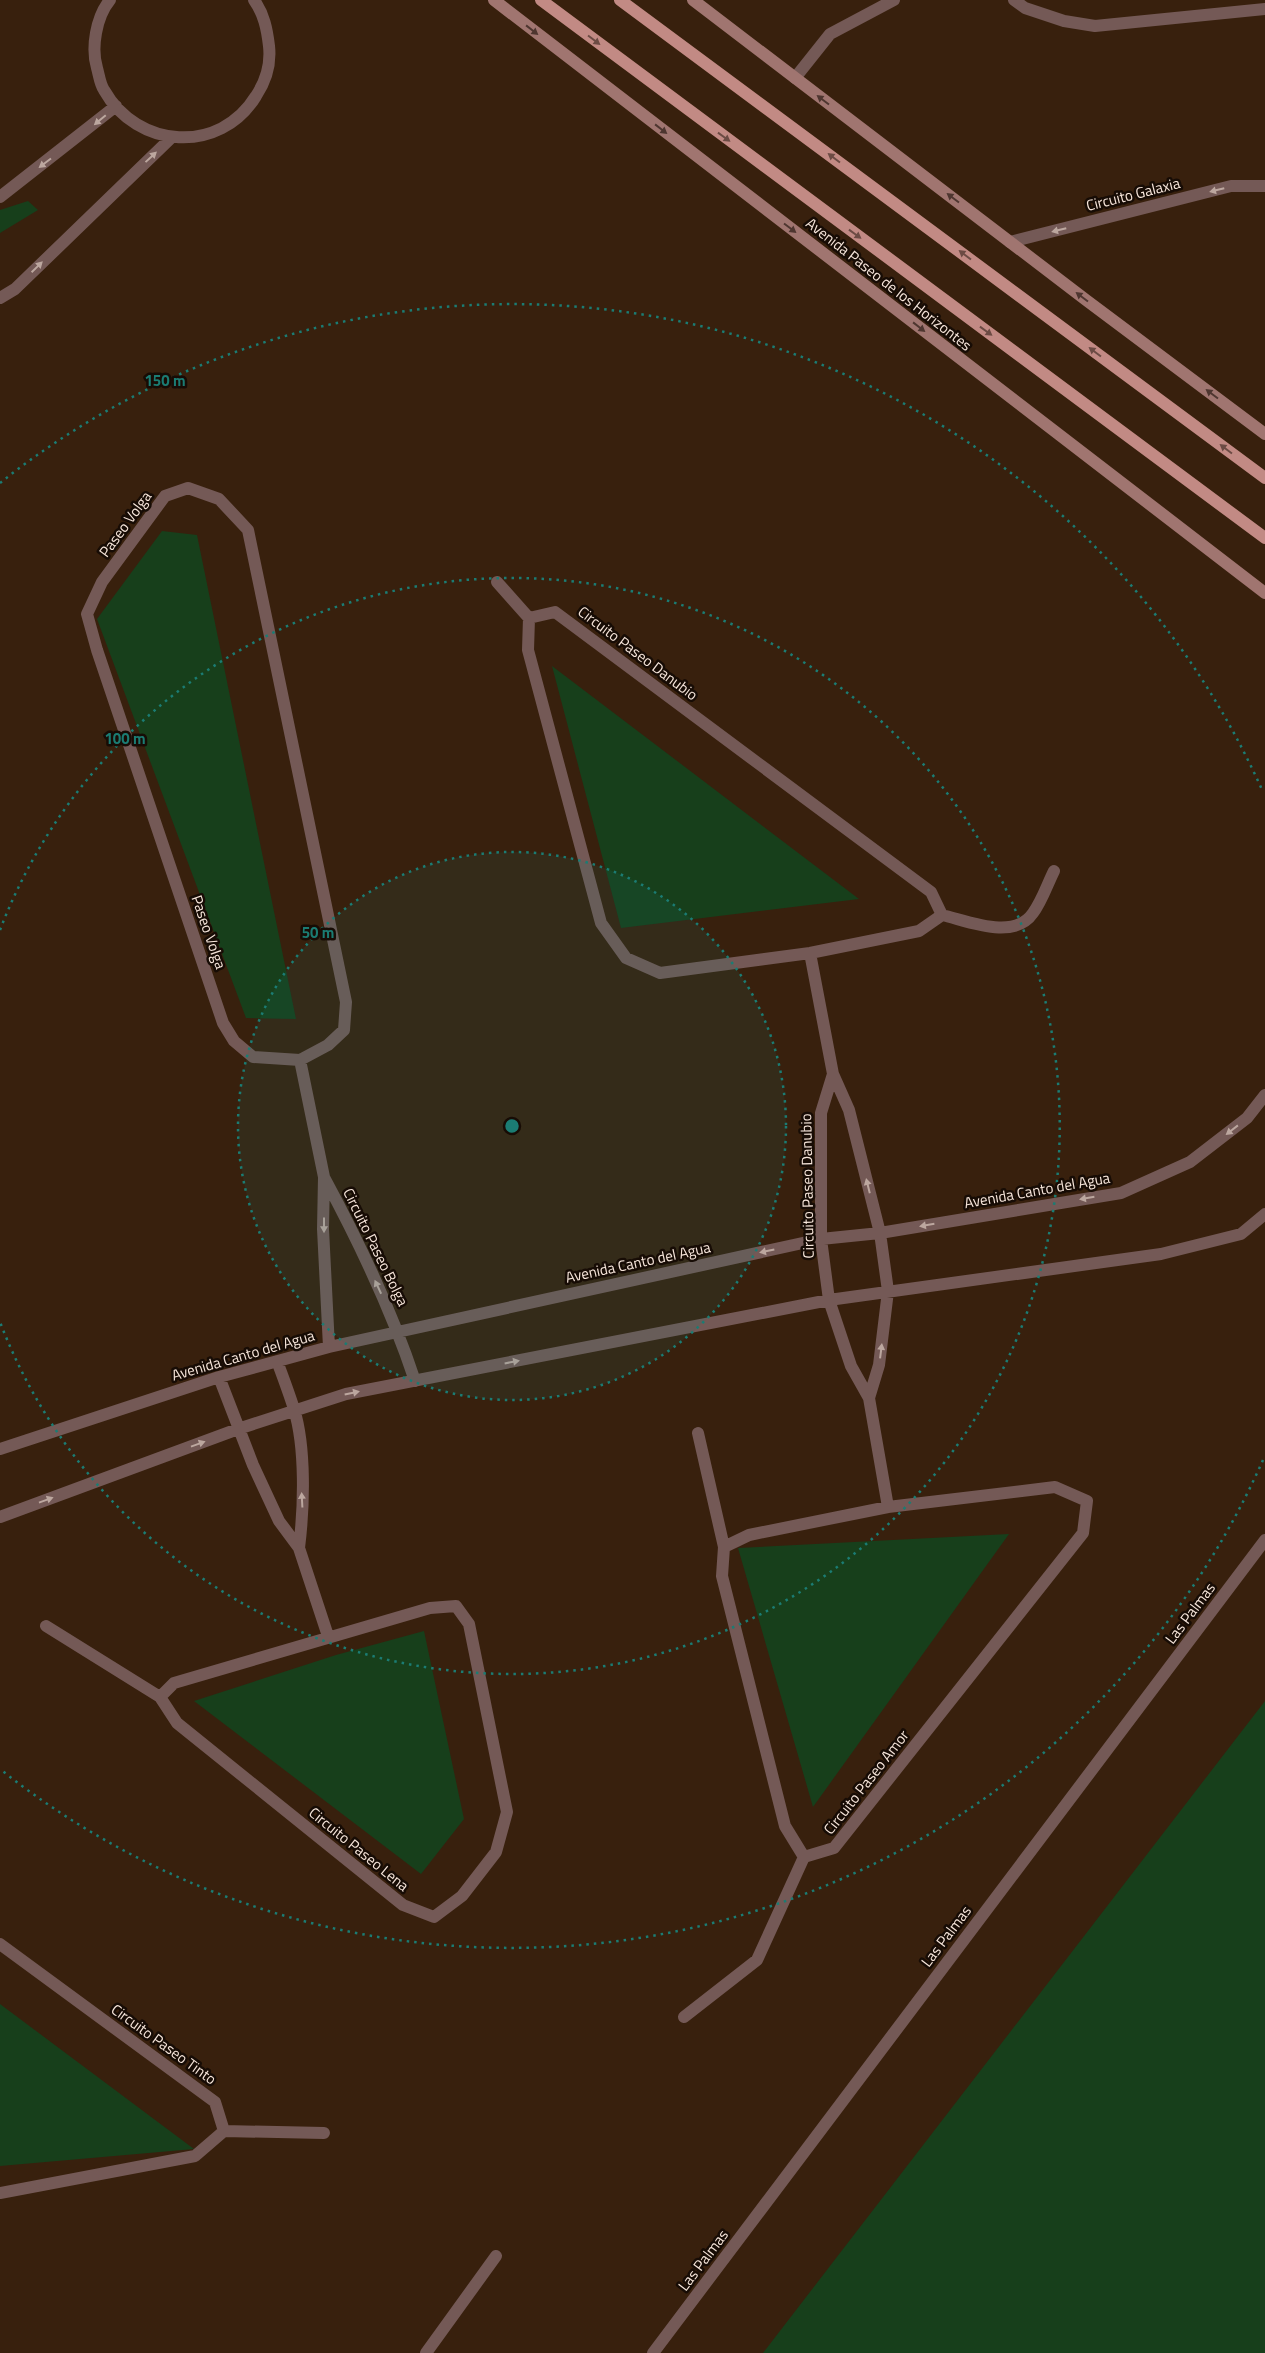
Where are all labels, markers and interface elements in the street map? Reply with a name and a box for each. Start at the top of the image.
one-way arrow [526,24,539,35]
one-way arrow [587,35,601,45]
one-way arrow [817,94,830,105]
one-way arrow [93,114,106,125]
one-way arrow [654,124,668,134]
one-way arrow [717,132,730,143]
one-way arrow [144,151,156,163]
one-way arrow [828,153,841,164]
one-way arrow [38,158,52,168]
street label: Circuito Galaxia [1084,171,1183,217]
one-way arrow [1209,186,1224,194]
one-way arrow [946,193,959,204]
street label: Avenida Paseo de los Horizontes [801,212,977,356]
one-way arrow [783,223,797,233]
one-way arrow [1052,226,1067,234]
one-way arrow [848,229,862,239]
one-way arrow [958,250,972,260]
one-way arrow [31,261,43,273]
one-way arrow [1075,292,1089,302]
one-way arrow [912,322,926,332]
one-way arrow [979,326,992,336]
one-way arrow [1088,347,1102,357]
text: 150 m [144,369,186,392]
one-way arrow [1205,389,1219,399]
one-way arrow [1220,443,1233,454]
street label: Paseo Volga [93,486,157,562]
street label: Circuito Paseo Danubio [573,600,703,706]
text: 100 m [104,727,146,750]
street label: Paseo Volga [186,892,233,973]
text: 50 m [302,921,334,944]
street label: Circuito Paseo Danubio [794,1113,820,1259]
centre of rings [503,1117,521,1135]
one-way arrow [1226,1125,1239,1136]
street label: Avenida Canto del Agua [962,1166,1112,1214]
one-way arrow [864,1178,872,1193]
street label: Circuito Paseo Bolga [337,1184,415,1310]
one-way arrow [1079,1195,1095,1203]
one-way arrow [320,1218,328,1234]
one-way arrow [918,1222,934,1230]
street label: Avenida Canto del Agua [563,1235,713,1289]
one-way arrow [758,1247,774,1255]
one-way arrow [374,1280,382,1294]
street label: Avenida Canto del Agua [169,1323,318,1386]
one-way arrow [877,1342,885,1358]
one-way arrow [504,1357,520,1365]
one-way arrow [345,1389,360,1397]
one-way arrow [191,1440,206,1448]
one-way arrow [298,1492,306,1508]
one-way arrow [39,1496,54,1504]
street label: Las Palmas [1159,1577,1221,1649]
street label: Circuito Paseo Amor [818,1725,914,1839]
street label: Circuito Paseo Lena [304,1801,414,1897]
street label: Las Palmas [915,1900,977,1972]
street label: Circuito Paseo Tinto [107,1998,221,2090]
street label: Las Palmas [672,2224,734,2296]

